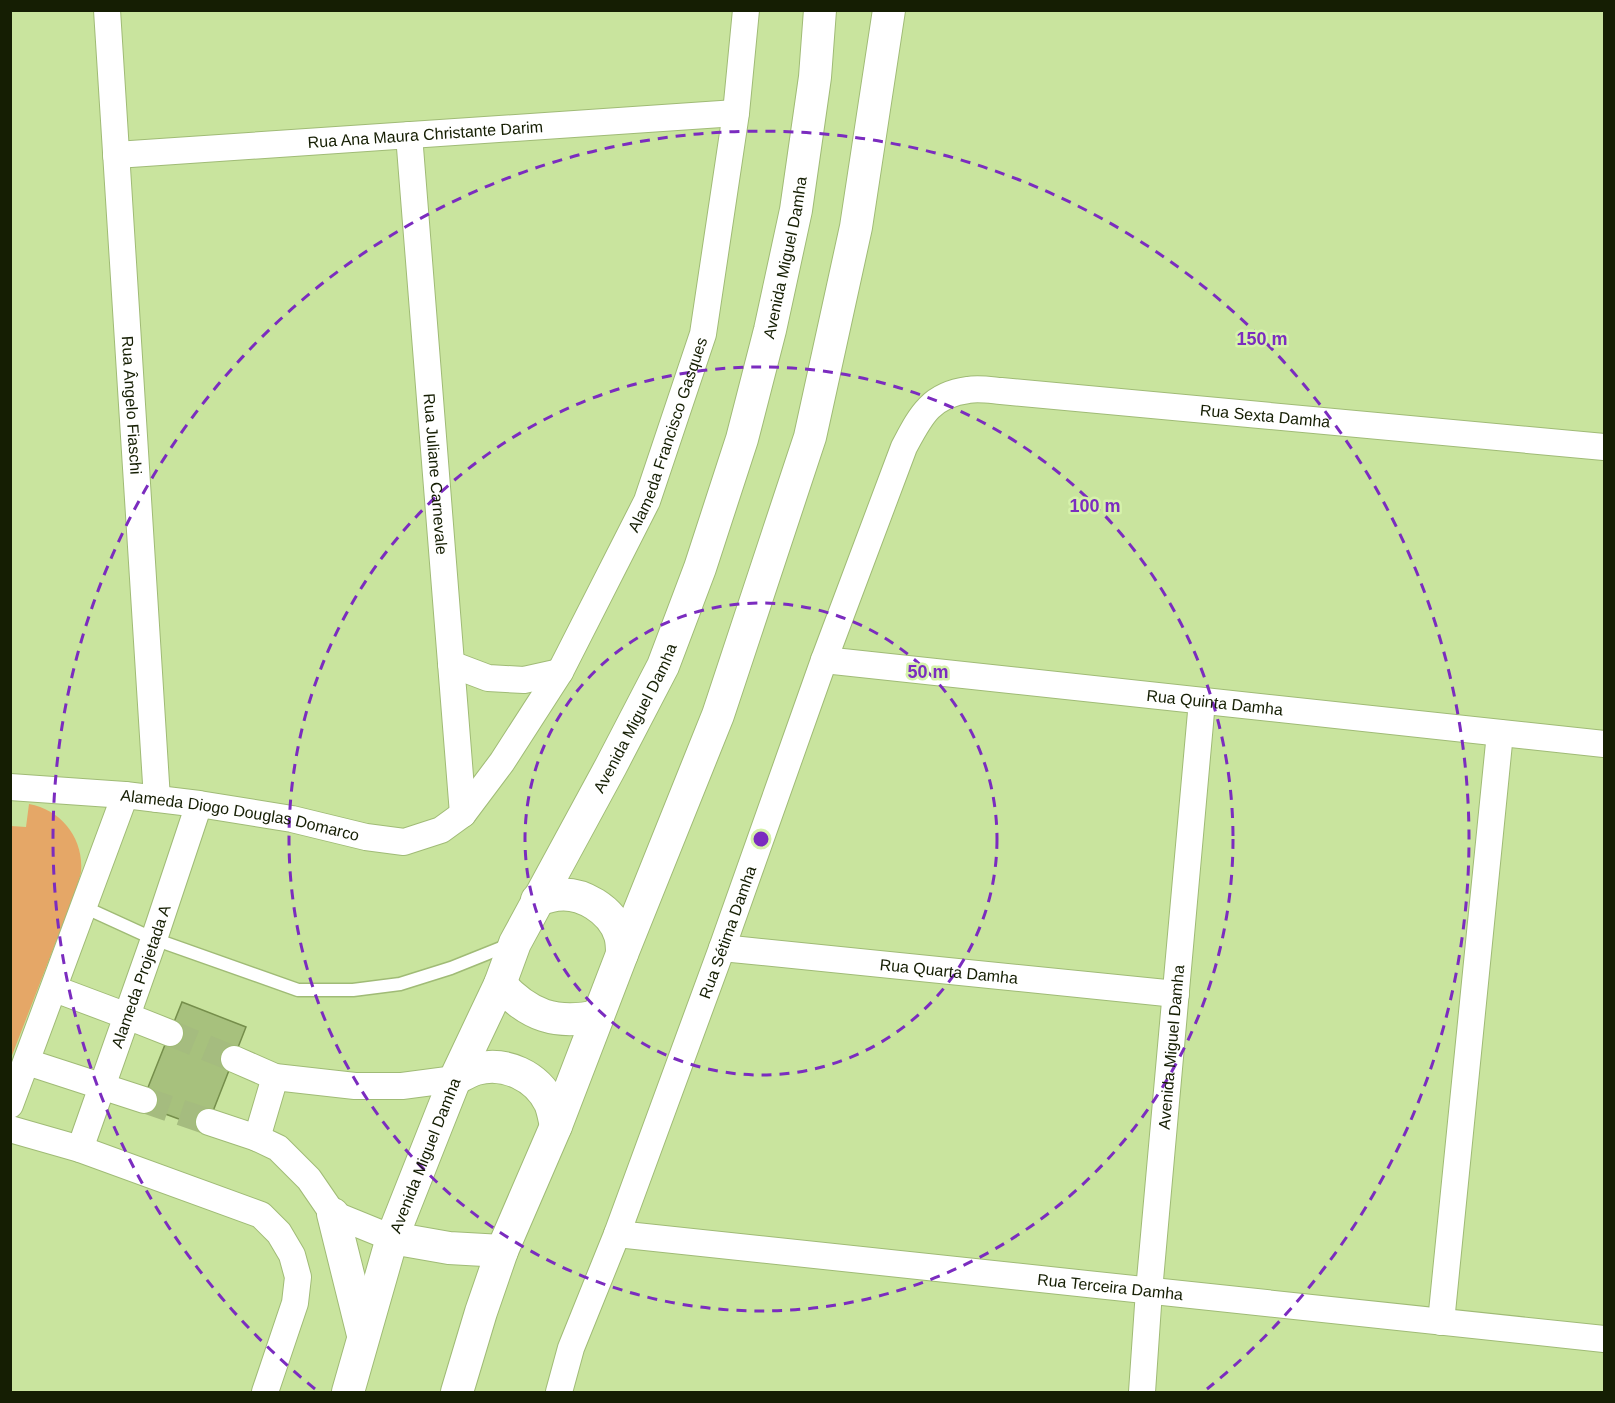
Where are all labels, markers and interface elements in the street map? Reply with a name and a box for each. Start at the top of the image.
street label: Rua Ana Maura Christante Darim [307,118,544,150]
street label: Avenida Miguel Damha [760,175,809,340]
text: 150 m [1236,329,1288,349]
street label: Rua Ângelo Fiaschi [119,335,145,475]
street label: Alameda Francisco Gasques [624,335,710,535]
street label: Rua Juliane Carnevale [421,393,451,555]
street label: Rua Sexta Damha [1199,401,1331,430]
text: 100 m [1069,496,1121,516]
street label: Avenida Miguel Damha [590,641,679,796]
text: 50 m [907,662,949,682]
street label: Rua Quinta Damha [1146,686,1284,718]
street label: Alameda Diogo Douglas Domarco [120,786,361,844]
centre of rings [751,829,771,849]
street label: Rua Sétima Damha [696,863,759,1001]
street label: Alameda Projetada A [108,902,173,1050]
street label: Rua Quarta Damha [879,956,1019,986]
street label: Avenida Miguel Damha [1155,964,1187,1130]
street label: Avenida Miguel Damha [386,1075,463,1235]
street label: Rua Terceira Damha [1036,1270,1184,1303]

